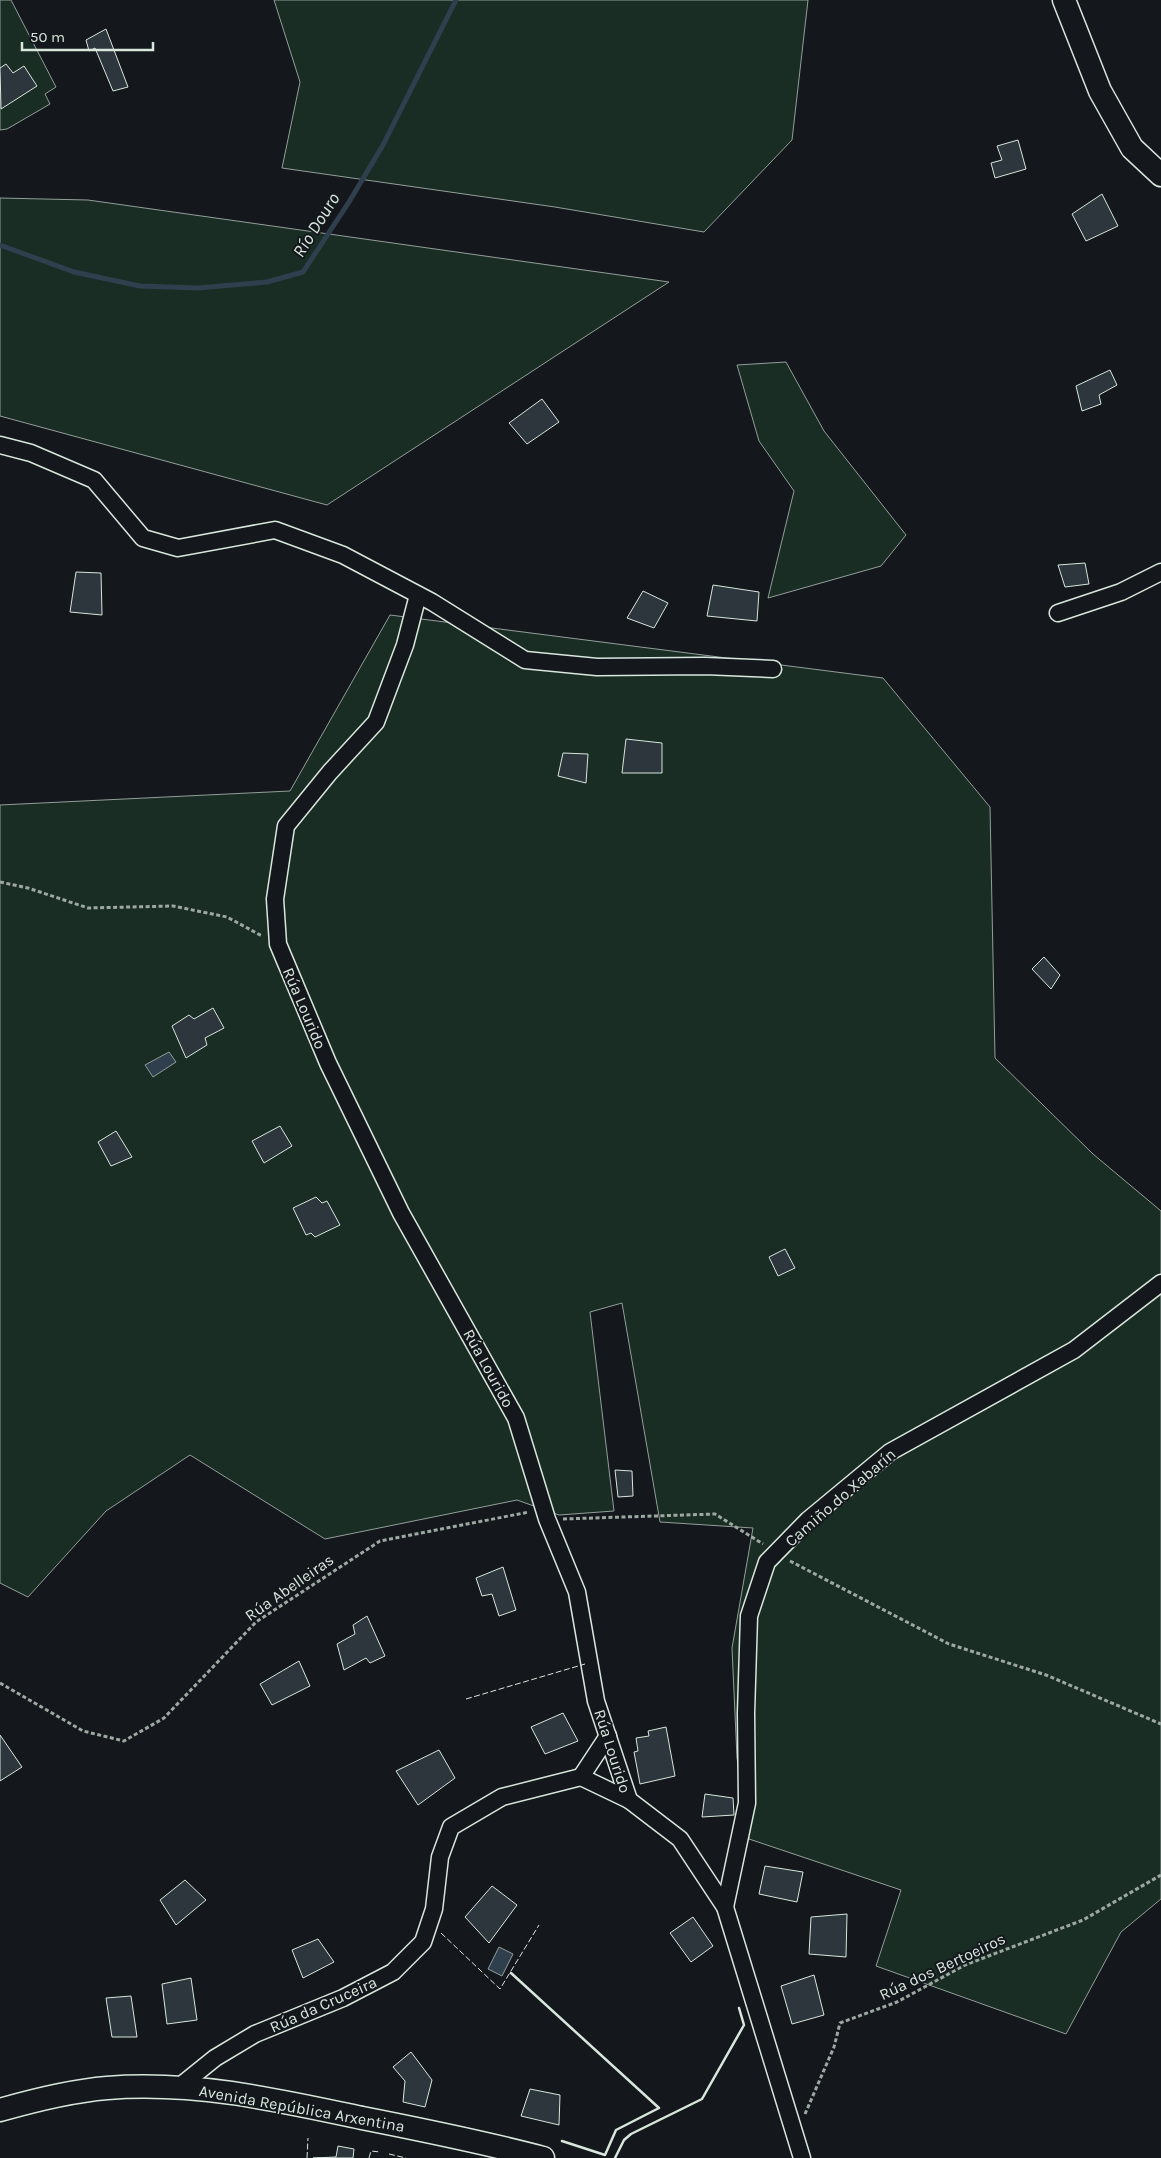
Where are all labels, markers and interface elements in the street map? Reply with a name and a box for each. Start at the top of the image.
scale bar [22,20,154,52]
text: 50 m [30,28,65,46]
water label: Río Douro [288,189,344,261]
street label: Rúa Lourido [279,965,330,1052]
street label: Rúa Lourido [459,1326,518,1411]
street label: Camiño do Xabarín [781,1444,899,1551]
street label: Rúa Abelleiras [241,1550,337,1625]
street label: Rúa Lourido [590,1707,635,1795]
street label: Rúa dos Bertoeiros [876,1929,1008,2004]
street label: Rúa da Cruceira [267,1972,380,2037]
street label: Avenida República Arxentina [198,2081,406,2136]

